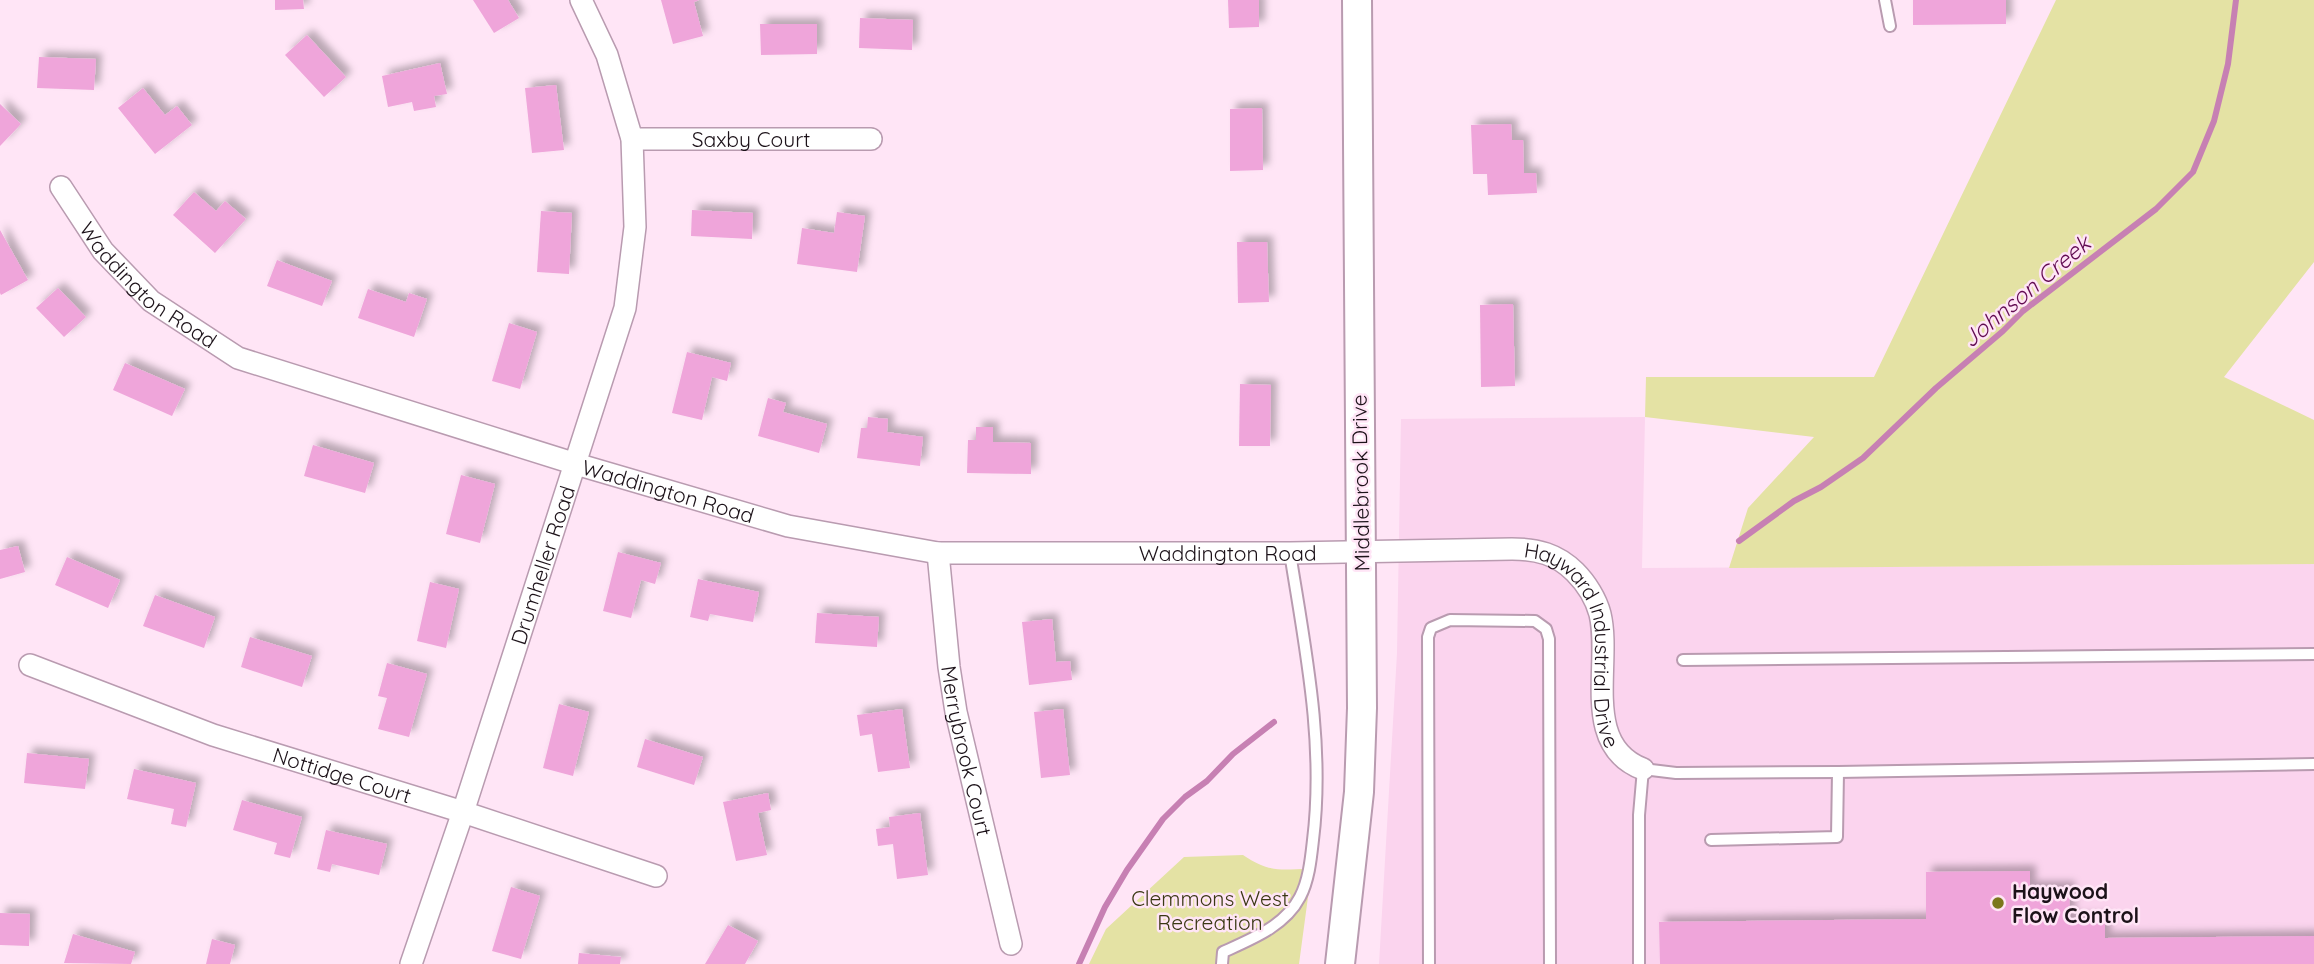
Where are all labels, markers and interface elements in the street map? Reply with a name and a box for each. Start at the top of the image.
street label: Saxby Court [692,126,810,152]
street label: Waddington Road [74,217,222,354]
water label: Johnson Creek [1956,228,2098,353]
street label: Middlebrook Drive [1345,394,1375,572]
street label: Waddington Road [579,453,757,528]
street label: Drumheller Road [505,482,580,648]
street label: Hayward Industrial Drive [1522,536,1625,752]
street label: Waddington Road [1139,540,1317,566]
street label: Merrybrook Court [936,664,998,838]
street label: Nottidge Court [270,741,414,808]
place label: Haywood Flow Control [2012,878,2139,928]
park label: Clemmons West Recreation [1131,885,1289,935]
marker: Haywood Flow Control [1990,895,2006,911]

